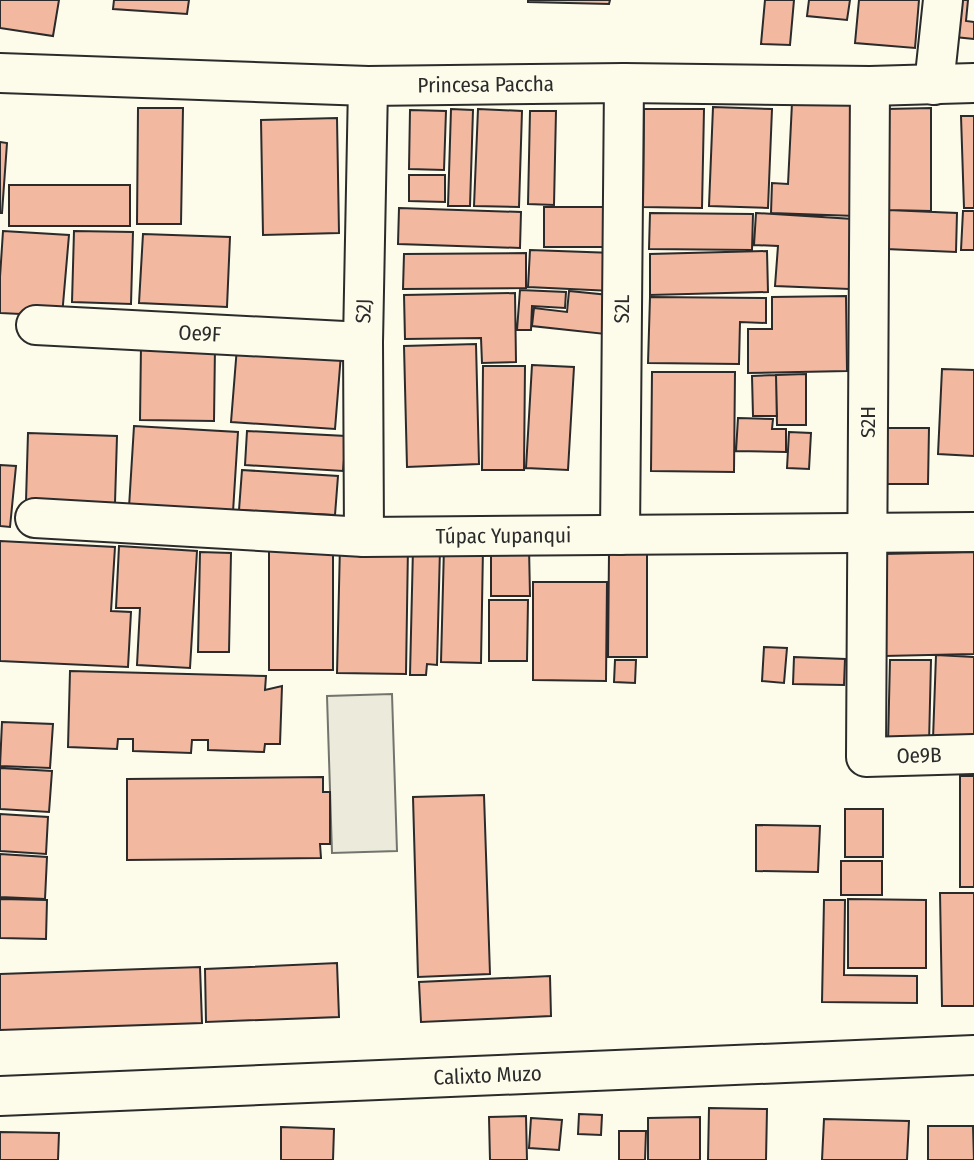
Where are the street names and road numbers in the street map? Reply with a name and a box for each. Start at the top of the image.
street label: Princesa Paccha [417,71,554,98]
street label: S2L [609,294,635,324]
street label: S2J [350,298,377,324]
street label: Oe9F [178,319,222,348]
street label: S2H [855,406,881,438]
street label: Túpac Yupanqui [436,522,571,549]
street label: Oe9B [896,742,942,769]
street label: Calixto Muzo [433,1060,542,1091]

